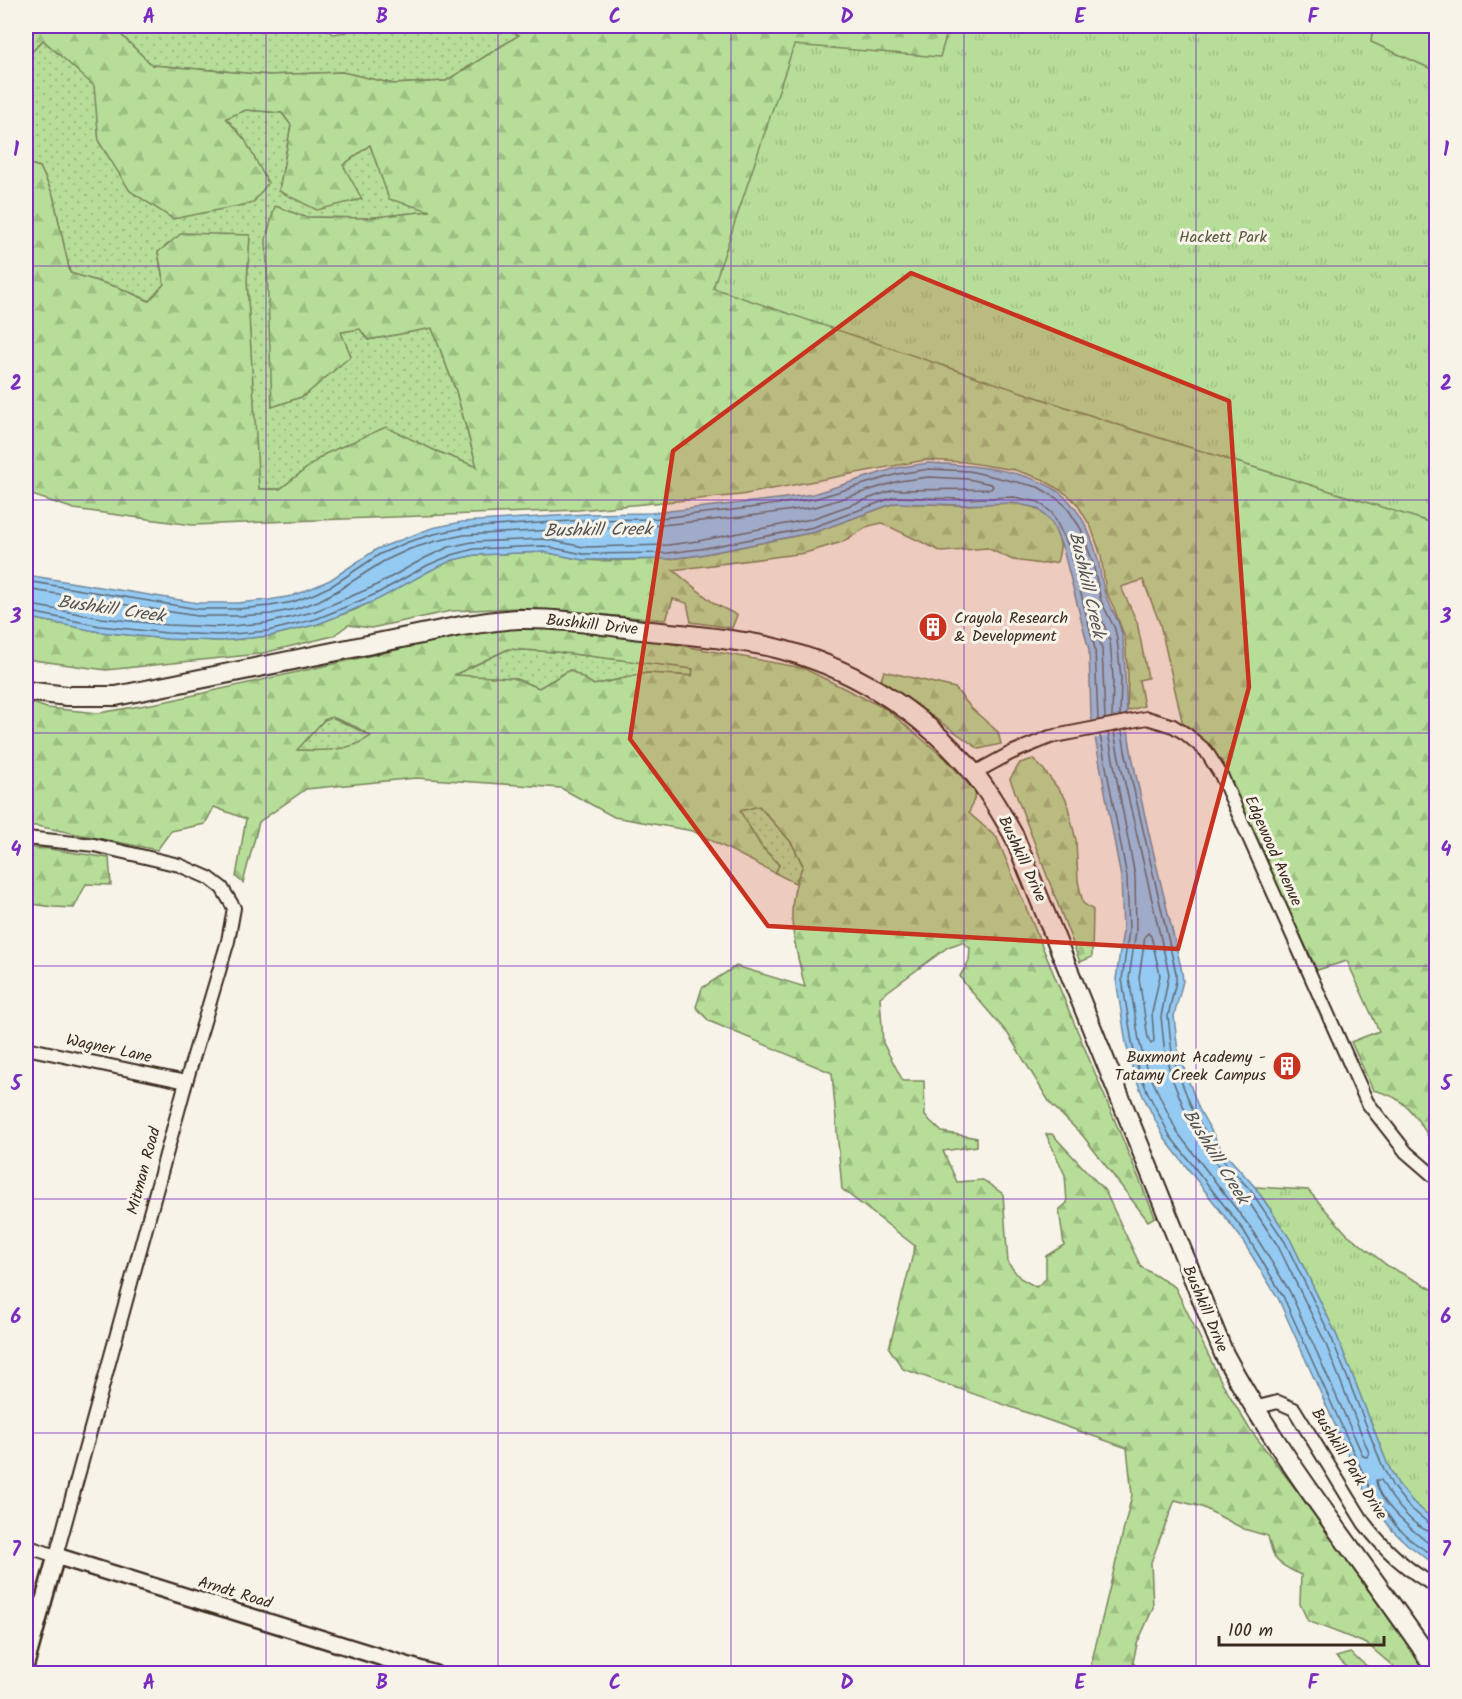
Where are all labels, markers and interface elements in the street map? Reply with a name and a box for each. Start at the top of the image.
text: A [143,2,155,34]
text: B [376,2,388,34]
text: C [609,2,621,34]
text: D [840,2,854,34]
text: E [1074,2,1086,34]
text: F [1308,2,1320,34]
text: 1 [13,135,19,167]
text: 1 [1443,135,1449,167]
park label: Hackett Park [1179,225,1267,250]
text: 2 [10,369,22,401]
text: 2 [1440,369,1452,401]
water label: Bushkill Creek [544,516,655,546]
water label: Bushkill Creek [1060,529,1113,643]
water label: Bushkill Creek [56,588,169,632]
text: 3 [10,602,22,634]
text: 3 [1440,602,1452,634]
place label: Crayola Research & Development [954,606,1068,649]
street label: Bushkill Drive [545,608,639,642]
building icon: Crayola Research & Development [917,611,949,643]
street label: Edgewood Avenue [1237,792,1309,910]
street label: Bushkill Drive [991,812,1053,906]
text: 4 [11,835,22,867]
text: 4 [1441,835,1452,867]
street label: Wagner Lane [64,1028,154,1070]
place label: Buxmont Academy - Tatamy Creek Campus [1114,1045,1266,1088]
building icon: Buxmont Academy - Tatamy Creek Campus [1271,1050,1303,1082]
text: 5 [10,1069,23,1101]
text: 5 [1440,1069,1453,1101]
water label: Bushkill Creek [1174,1104,1257,1212]
street label: Mitman Road [120,1123,168,1218]
street label: Bushkill Drive [1175,1262,1235,1356]
text: 6 [11,1302,22,1334]
text: 6 [1441,1302,1452,1334]
street label: Bushkill Park Drive [1305,1403,1393,1525]
text: 7 [11,1535,21,1567]
text: 7 [1441,1535,1451,1567]
street label: Arndt Road [195,1570,276,1616]
scale bar [1219,1609,1384,1647]
text: 100 m [1228,1617,1273,1646]
text: A [143,1668,155,1699]
text: B [376,1668,388,1699]
text: C [609,1668,621,1699]
text: D [840,1668,854,1699]
text: E [1074,1668,1086,1699]
text: F [1308,1668,1320,1699]

